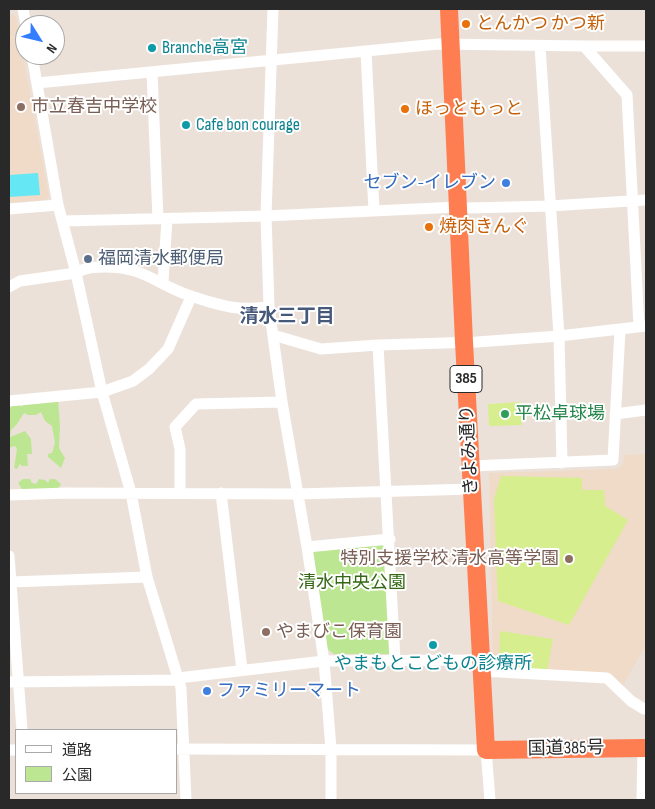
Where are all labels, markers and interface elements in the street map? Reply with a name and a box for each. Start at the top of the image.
place label: とんかつ かつ新 [476,13,605,35]
north arrow [15,15,65,65]
marker: とんかつ かつ新 [460,18,472,30]
place label: Branche高宮 [162,37,248,59]
text: N [43,40,61,57]
marker: Branche高宮 [146,42,158,54]
place label: 市立春吉中学校 [31,96,157,118]
place label: ほっともっと [415,98,523,120]
marker: 市立春吉中学校 [15,101,27,113]
marker: ほっともっと [399,103,411,115]
place label: Cafe bon courage [196,114,300,136]
marker: Cafe bon courage [180,119,192,131]
place label: セブン-イレブン [363,172,496,194]
marker: セブン-イレブン [500,177,512,189]
place label: 焼肉きんぐ [439,216,529,238]
marker: 焼肉きんぐ [423,221,435,233]
place label: 福岡清水郵便局 [98,248,224,270]
marker: 福岡清水郵便局 [82,253,94,265]
district label: 清水三丁目 [240,306,334,328]
road number: 385 [450,366,482,392]
place label: 平松卓球場 [515,403,605,425]
street label: きよみ通り [457,404,483,496]
marker: 平松卓球場 [499,408,511,420]
place label: 特別支援学校 清水高等学園 [340,548,559,570]
marker: 特別支援学校 清水高等学園 [563,553,575,565]
park label: 清水中央公園 [298,572,406,594]
place label: やまびこ保育園 [276,621,402,643]
marker: やまびこ保育園 [260,626,272,638]
marker: やまもとこどもの診療所 [427,639,439,651]
place label: やまもとこどもの診療所 [334,653,532,675]
place label: ファミリーマート [217,680,361,702]
marker: ファミリーマート [201,685,213,697]
legend [15,729,178,794]
street label: 国道385号 [527,738,605,760]
text: 道路 [62,741,92,760]
text: 公園 [62,766,92,785]

